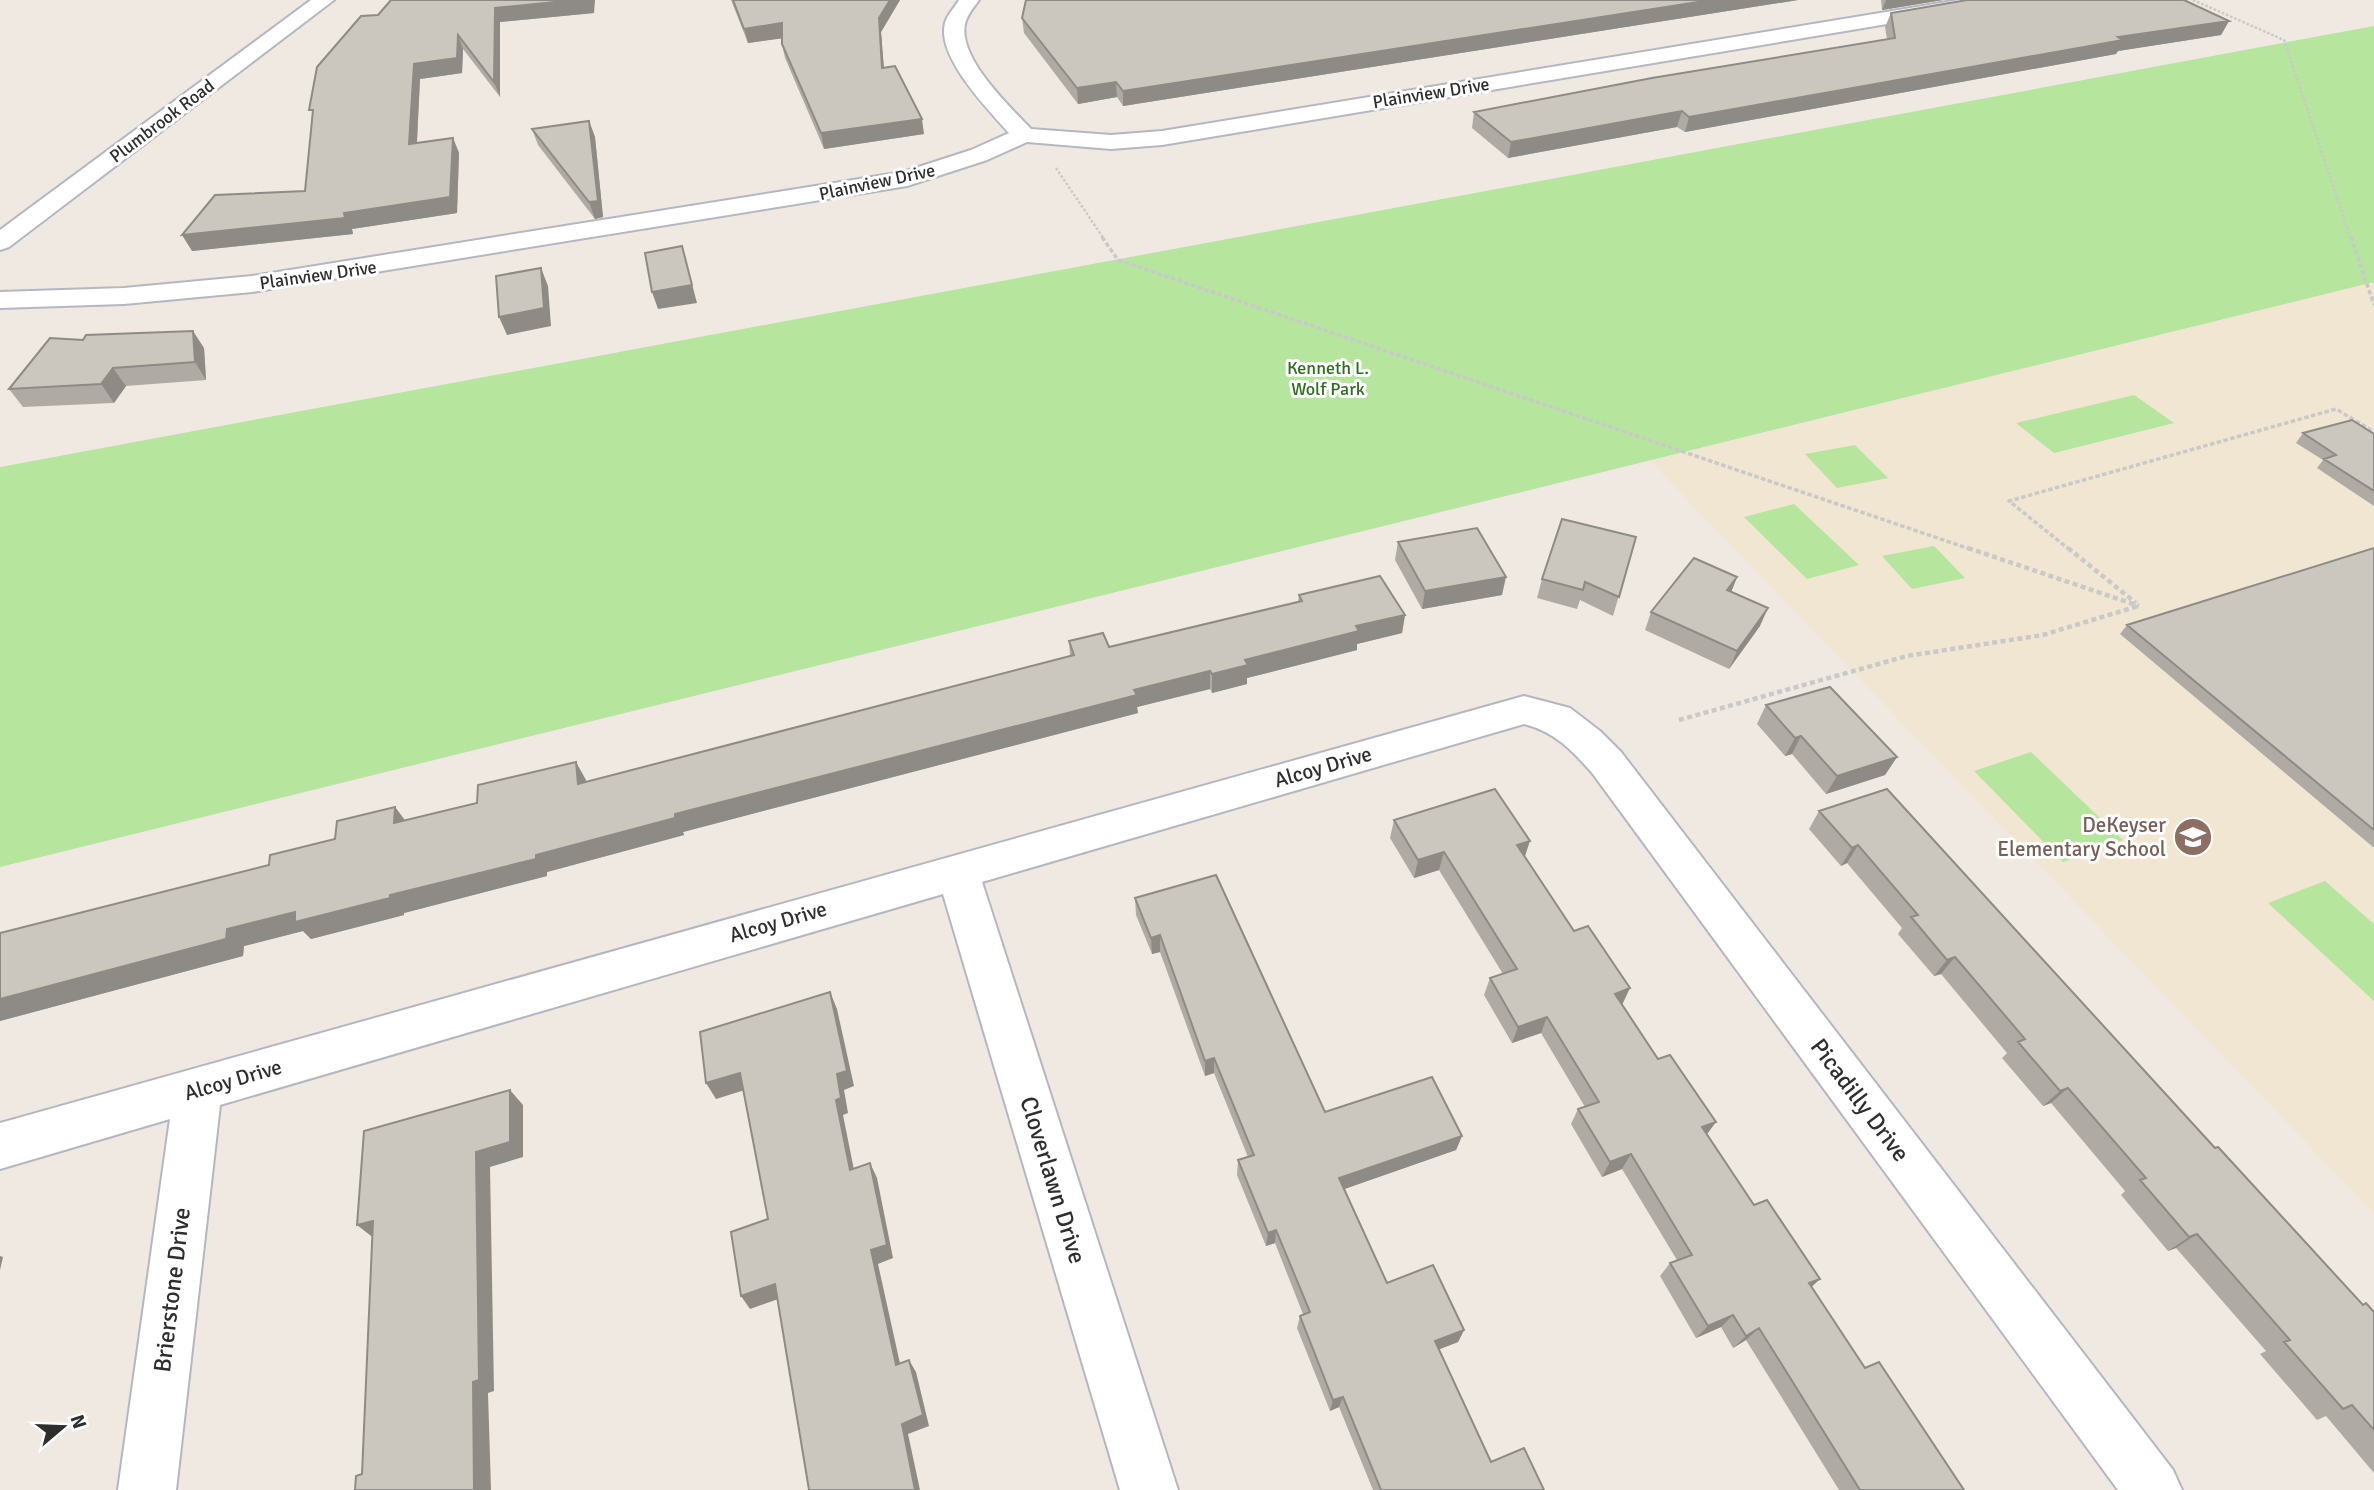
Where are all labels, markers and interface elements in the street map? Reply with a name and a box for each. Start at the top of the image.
street label: Plainview Drive [1371,73,1491,113]
street label: Plumbrook Road [105,74,219,168]
street label: Plainview Drive [817,159,937,205]
street label: Plainview Drive [258,256,378,294]
park label: Kenneth L. Wolf Park [1287,357,1369,400]
street label: Alcoy Drive [1271,741,1375,793]
place label: DeKeyser Elementary School [1997,812,2166,862]
school or university icon: DeKeyser Elementary School [2172,816,2214,858]
street label: Alcoy Drive [726,896,830,948]
street label: Picadilly Drive [1804,1033,1916,1167]
street label: Alcoy Drive [181,1054,285,1106]
street label: Cloverlawn Drive [1013,1093,1093,1267]
street label: Brierstone Drive [147,1206,197,1374]
north arrow [28,1392,98,1462]
text: N [65,1412,92,1432]

